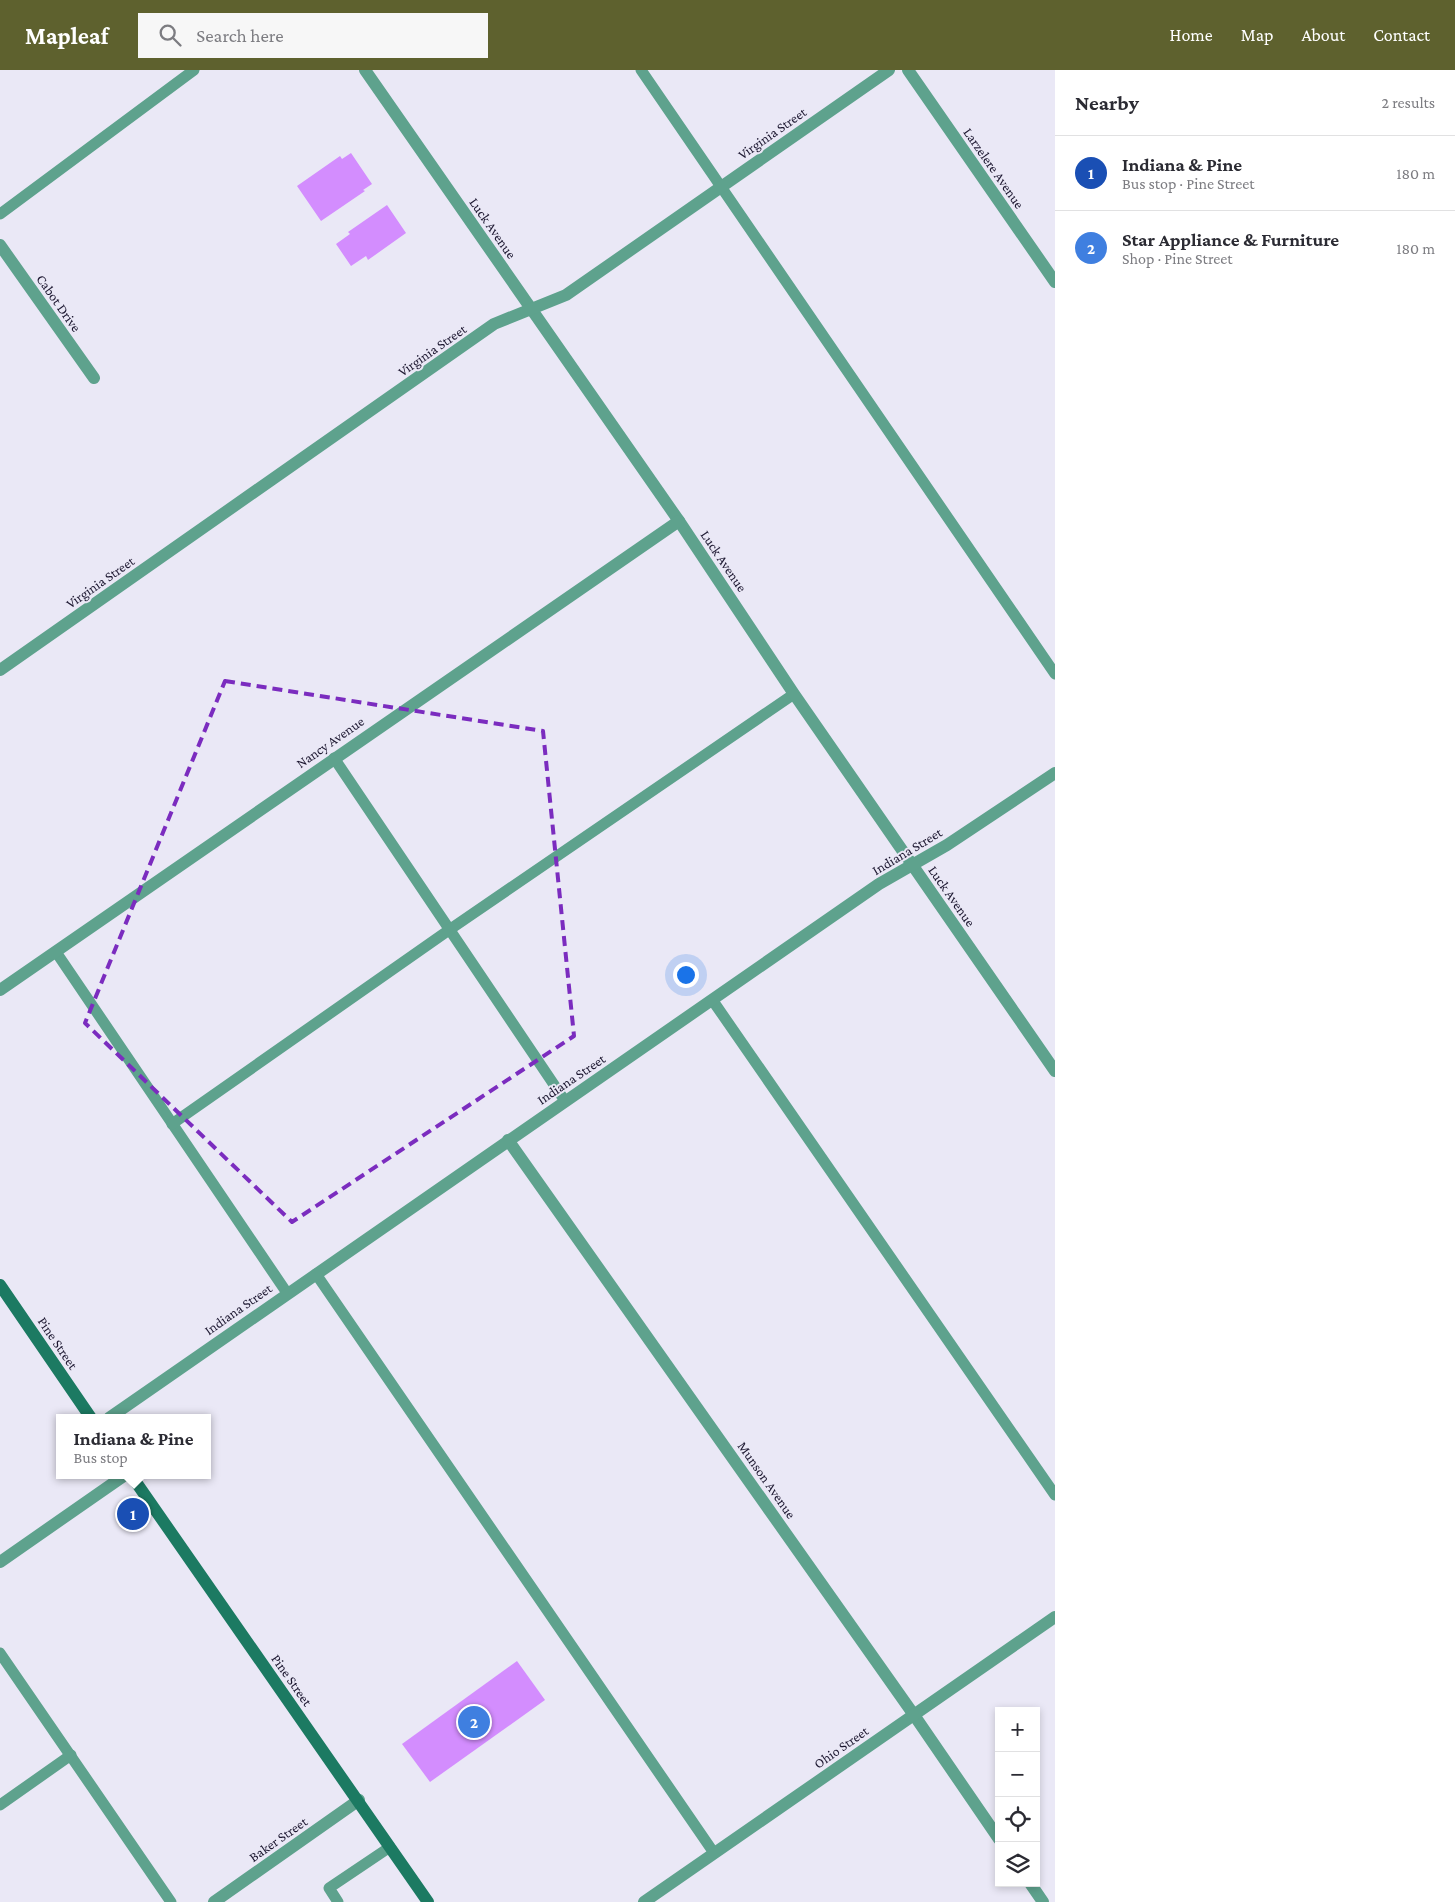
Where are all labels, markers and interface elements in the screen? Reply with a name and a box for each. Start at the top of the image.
search box [138,13,488,58]
icon: search [156,21,184,49]
text: Mapleaf [25,22,108,49]
text: Search here [196,25,284,46]
text: Home [1170,25,1213,45]
text: Map [1241,25,1273,45]
text: About [1301,25,1345,45]
text: Contact [1373,25,1430,45]
text: Nearby [1075,91,1139,115]
text: 2 results [1382,94,1435,111]
street label: Virginia Street [735,103,810,162]
street label: Larzelere Avenue [960,125,1028,211]
text: Indiana & Pine [1122,154,1242,175]
text: 1 [1088,165,1094,182]
text: 180 m [1396,165,1435,182]
text: Bus stop · Pine Street [1122,175,1254,192]
street label: Luck Avenue [466,194,520,262]
text: Star Appliance & Furniture [1122,229,1339,250]
text: 2 [1087,240,1095,257]
text: 180 m [1396,240,1435,257]
text: Shop · Pine Street [1122,250,1233,267]
street label: Cabot Drive [33,271,85,335]
street label: Virginia Street [395,320,470,379]
street label: Luck Avenue [698,527,750,595]
street label: Virginia Street [63,552,138,611]
street label: Nancy Avenue [293,713,367,771]
street label: Indiana Street [869,824,945,878]
street label: Luck Avenue [925,862,979,930]
your location [673,962,699,988]
street label: Indiana Street [534,1050,608,1108]
street label: Indiana Street [201,1280,275,1338]
street label: Pine Street [35,1314,82,1373]
popup [56,1414,211,1479]
text: Indiana & Pine [73,1428,194,1449]
street label: Munson Avenue [735,1438,799,1522]
text: Bus stop [73,1449,128,1466]
pin: 1 [117,1495,149,1533]
street label: Pine Street [268,1651,316,1709]
pin: 2 [458,1703,490,1741]
map controls [995,1707,1040,1887]
button: + [995,1707,1040,1752]
street label: Ohio Street [811,1722,872,1772]
button: − [995,1752,1040,1797]
button: locate [995,1797,1040,1842]
street label: Baker Street [246,1813,310,1865]
button: layers [995,1842,1040,1887]

